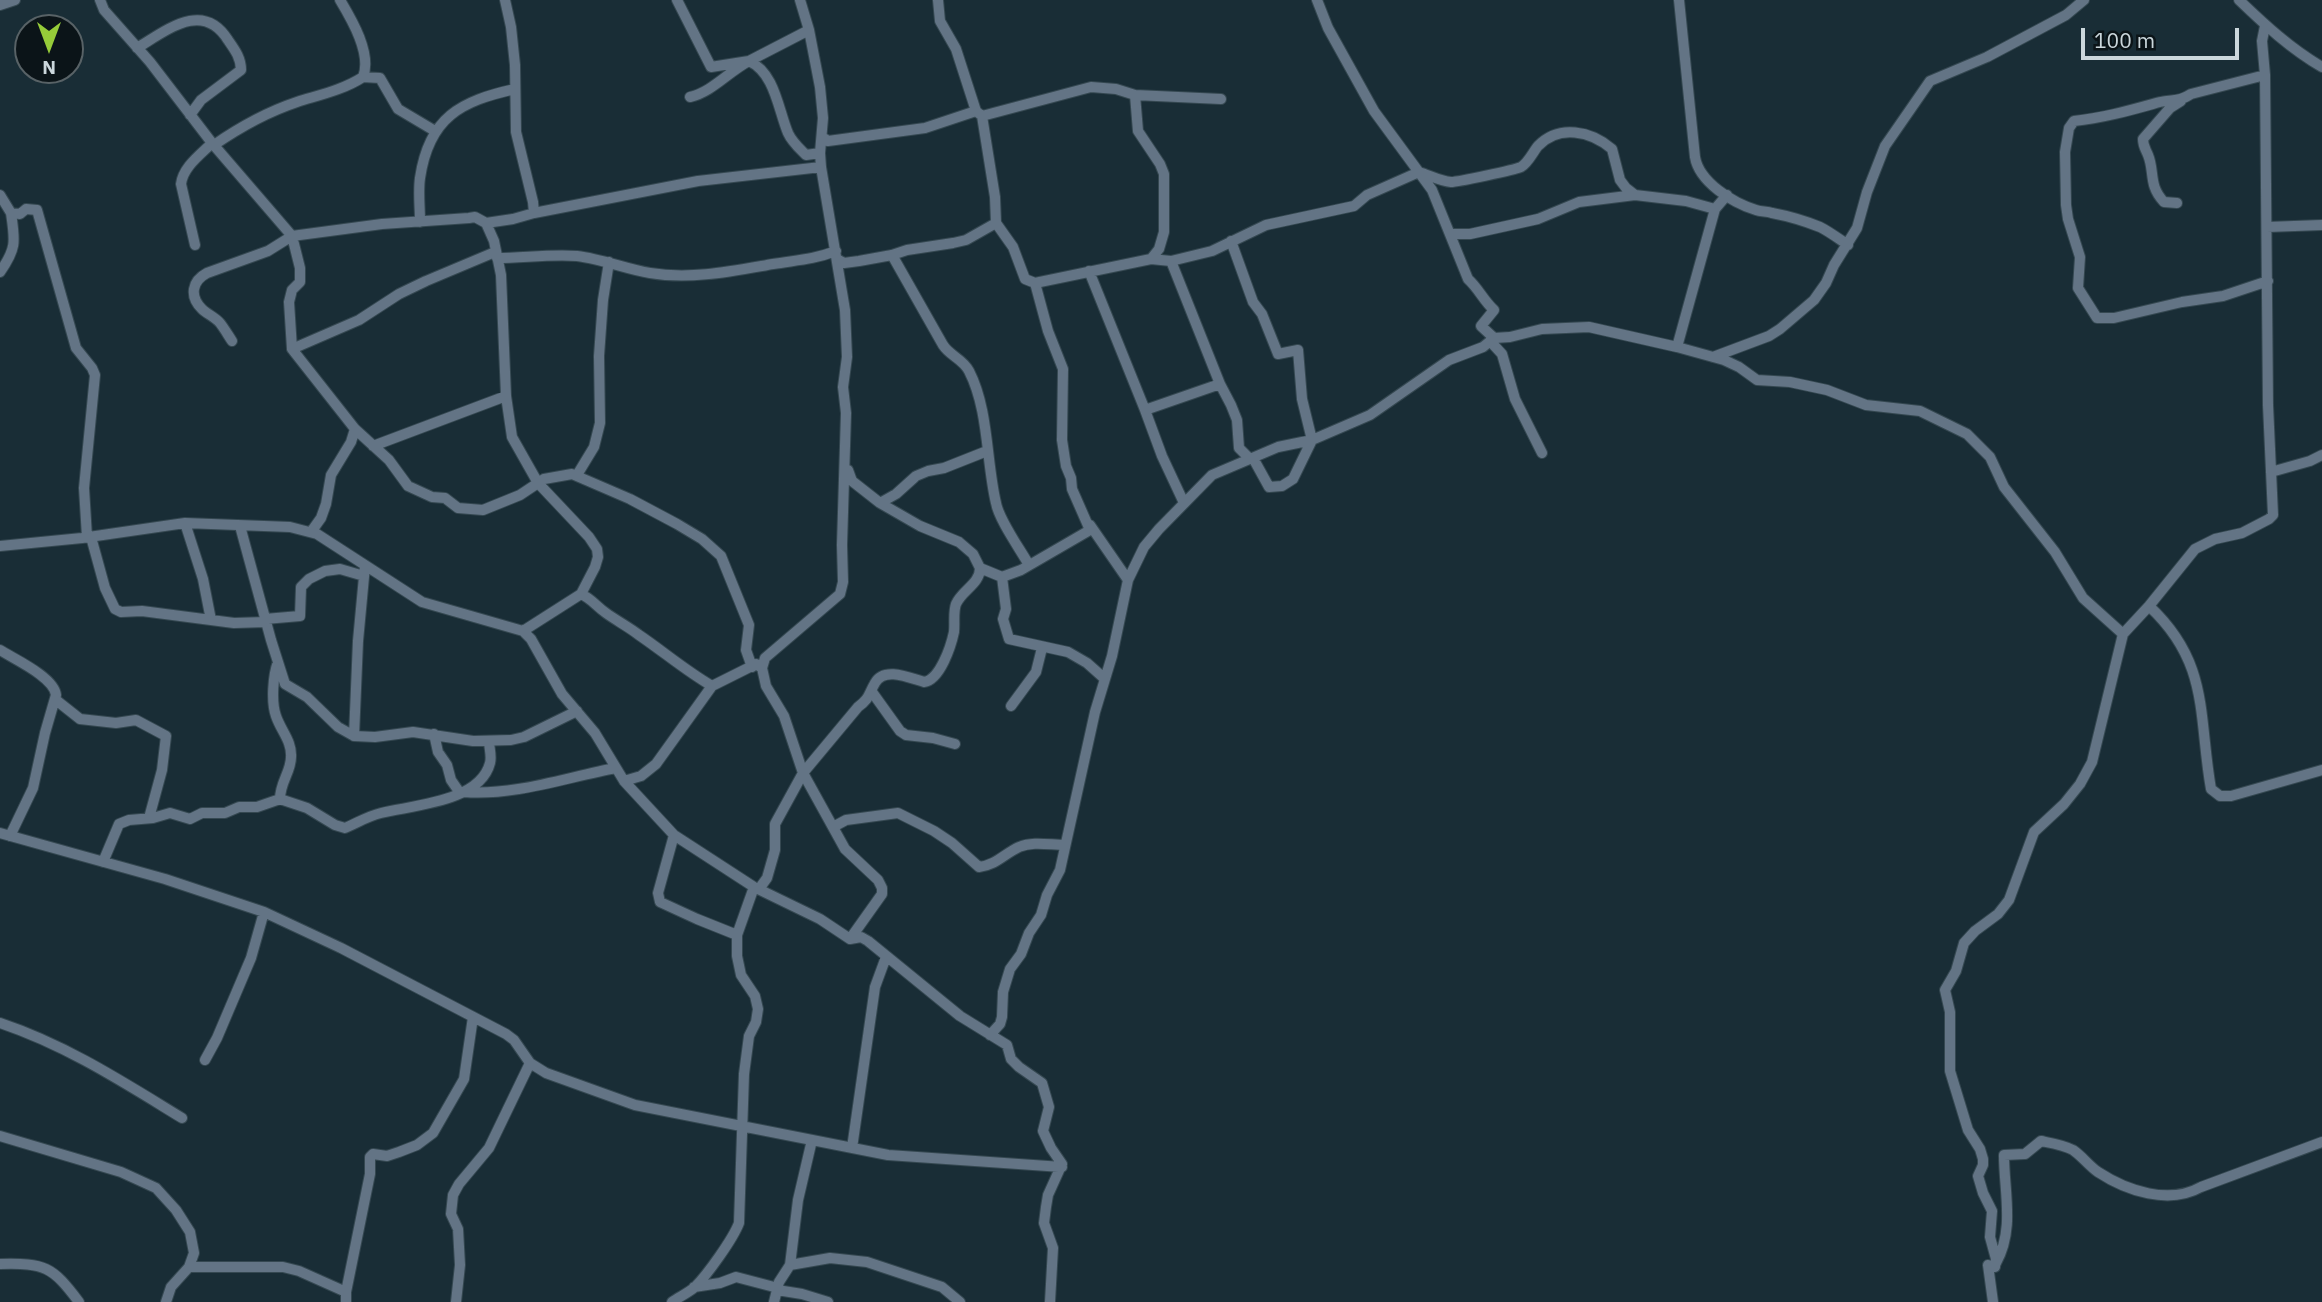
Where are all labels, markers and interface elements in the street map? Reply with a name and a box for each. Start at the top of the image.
north arrow [14,14,84,84]
scale bar [2084,14,2242,58]
text: 100 m [2094,26,2155,54]
text: N [42,56,56,80]

